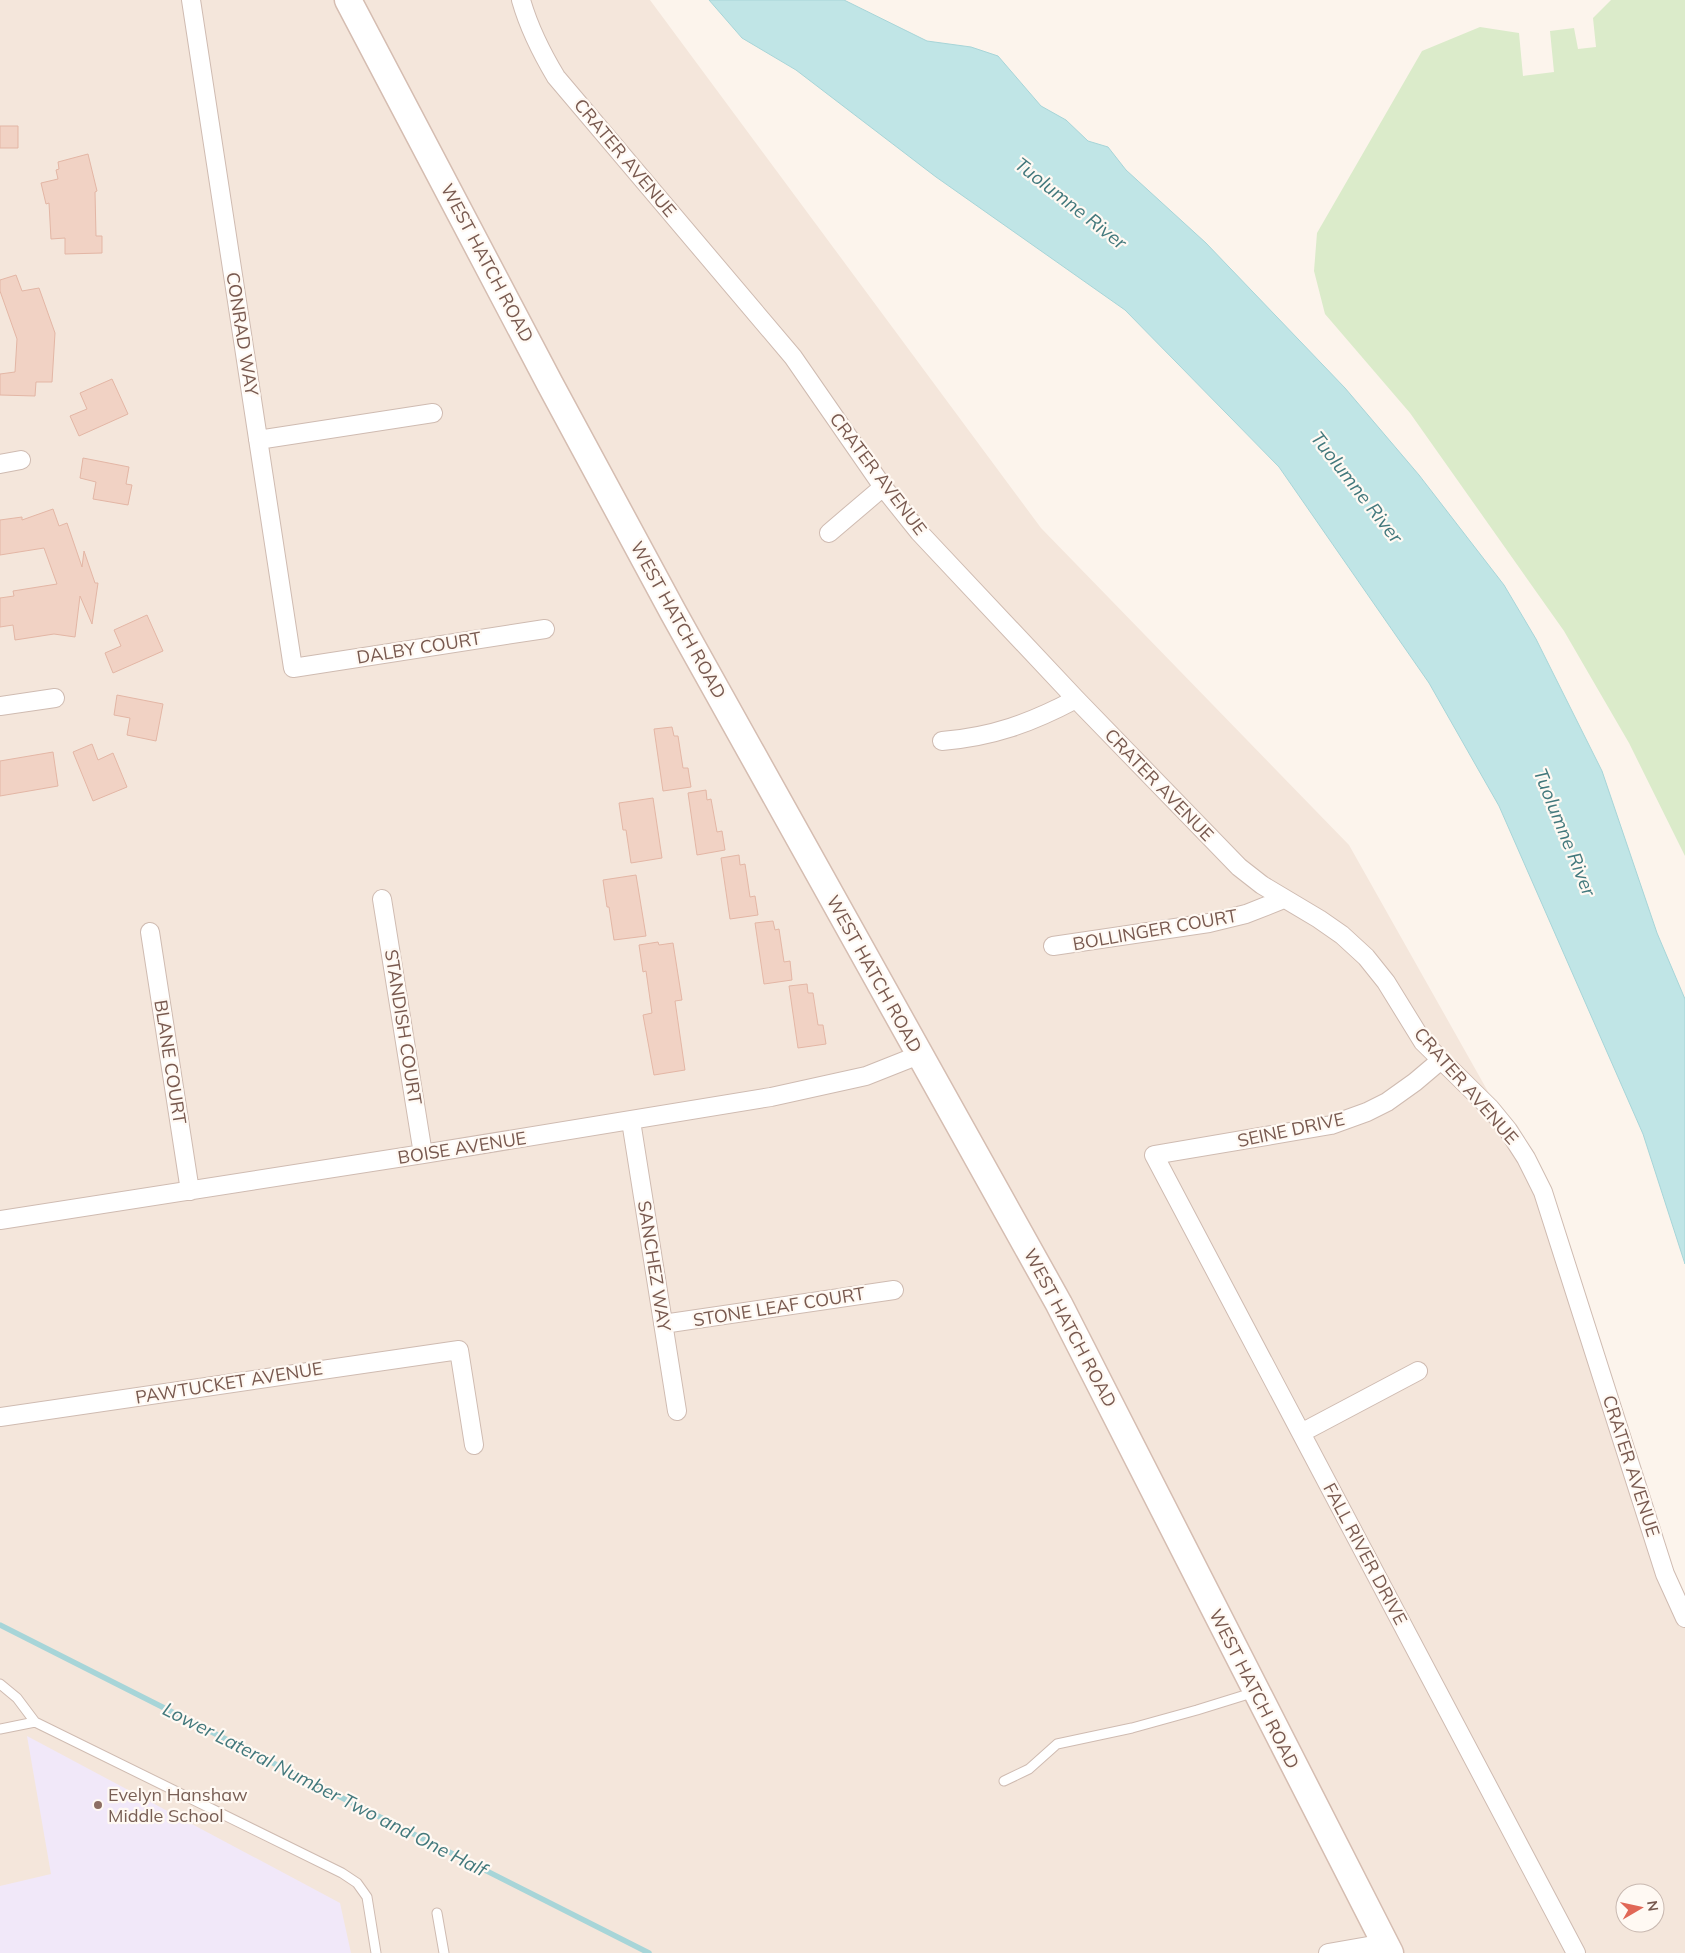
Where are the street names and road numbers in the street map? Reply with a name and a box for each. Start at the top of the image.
street label: CRATER AVENUE [569,94,682,222]
street label: WEST HATCH ROAD [436,180,539,346]
street label: CONRAD WAY [221,270,264,398]
street label: CRATER AVENUE [825,408,932,540]
street label: WEST HATCH ROAD [626,537,731,702]
street label: DALBY COURT [355,626,483,669]
street label: CRATER AVENUE [1100,724,1219,846]
street label: WEST HATCH ROAD [822,891,927,1056]
street label: BOLLINGER COURT [1071,904,1239,955]
street label: STANDISH COURT [380,948,427,1106]
street label: BLANE COURT [149,998,192,1126]
street label: CRATER AVENUE [1409,1022,1523,1149]
street label: SEINE DRIVE [1235,1107,1347,1152]
street label: BOISE AVENUE [396,1126,528,1169]
street label: SANCHEZ WAY [633,1199,676,1334]
street label: WEST HATCH ROAD [1019,1245,1122,1411]
street label: STONE LEAF COURT [691,1282,867,1331]
street label: PAWTUCKET AVENUE [134,1356,324,1409]
street label: CRATER AVENUE [1598,1392,1665,1540]
street label: FALL RIVER DRIVE [1318,1479,1413,1629]
street label: WEST HATCH ROAD [1204,1605,1305,1772]

